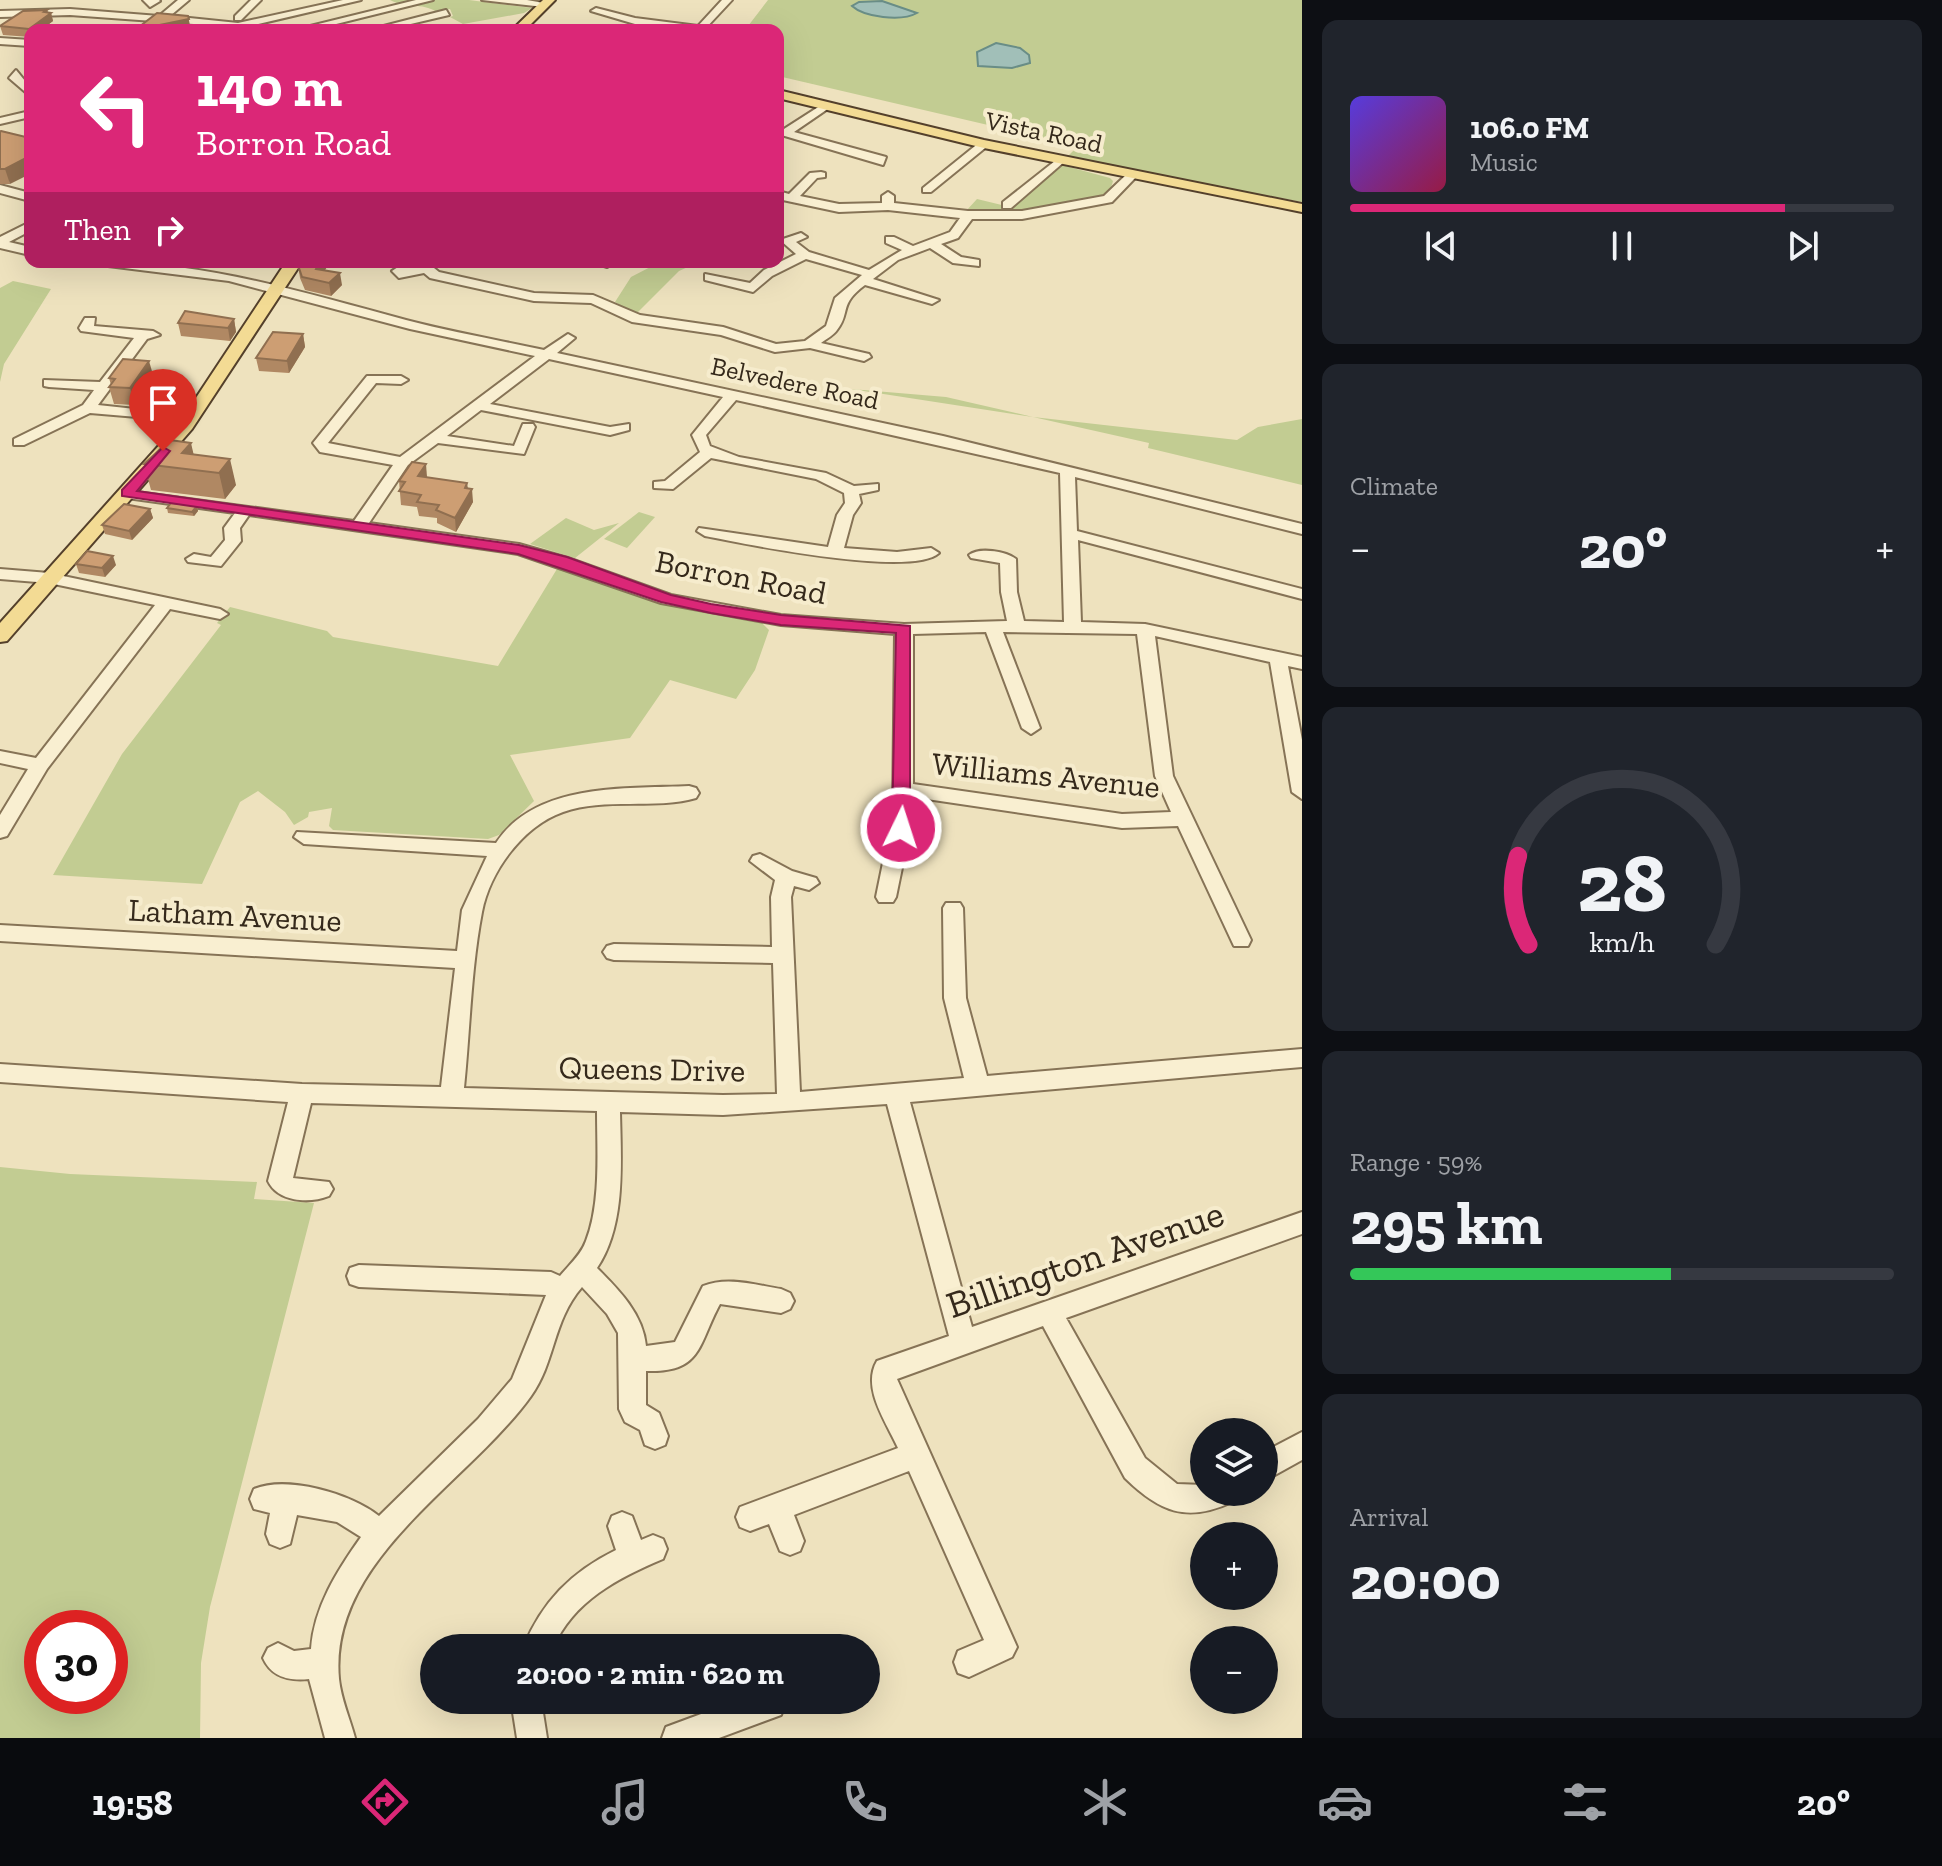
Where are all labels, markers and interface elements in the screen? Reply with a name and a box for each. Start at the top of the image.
text: 140 m [196,53,342,120]
icon: left [64,56,168,160]
street label: Vista Road [981,104,1106,160]
text: 106.0 FM [1470,110,1589,146]
text: Borron Road [196,121,391,164]
text: Music [1470,146,1538,178]
icon: right [147,208,191,252]
text: Then [64,212,131,248]
icon: previous [1419,224,1463,268]
icon: pause [1600,224,1644,268]
icon: next [1781,224,1825,268]
street label: Belvedere Road [708,350,882,416]
pin [129,369,197,451]
icon: arrive [141,381,185,425]
text: Climate [1350,470,1438,502]
text: 20° [1579,511,1667,583]
text: − [1350,521,1371,574]
text: + [1875,521,1894,574]
street label: Borron Road [652,542,830,612]
street label: Williams Avenue [930,744,1162,806]
position arrow [859,786,943,870]
text: 28 [1577,832,1667,932]
street label: Latham Avenue [127,890,343,940]
text: km/h [1589,925,1655,959]
street label: Queens Drive [558,1048,746,1090]
text: Range · 59% [1350,1146,1482,1178]
text: 295 km [1350,1187,1543,1259]
street label: Billington Avenue [940,1190,1230,1328]
map controls [1190,1418,1278,1714]
button: layers [1190,1418,1278,1506]
text: Arrival [1350,1501,1428,1533]
button: + [1190,1522,1278,1610]
text: 20:00 [1350,1542,1501,1614]
speed limit sign: 30 [24,1610,128,1714]
button: − [1190,1626,1278,1714]
text: 20:00 · 2 min · 620 m [516,1656,784,1692]
icon: directions [357,1774,413,1830]
icon: music [597,1774,653,1830]
icon: phone [837,1774,893,1830]
icon: climate [1077,1774,1133,1830]
icon: car [1317,1774,1373,1830]
icon: filters [1557,1774,1613,1830]
text: 19:58 [92,1781,173,1824]
text: 20° [1797,1781,1850,1824]

